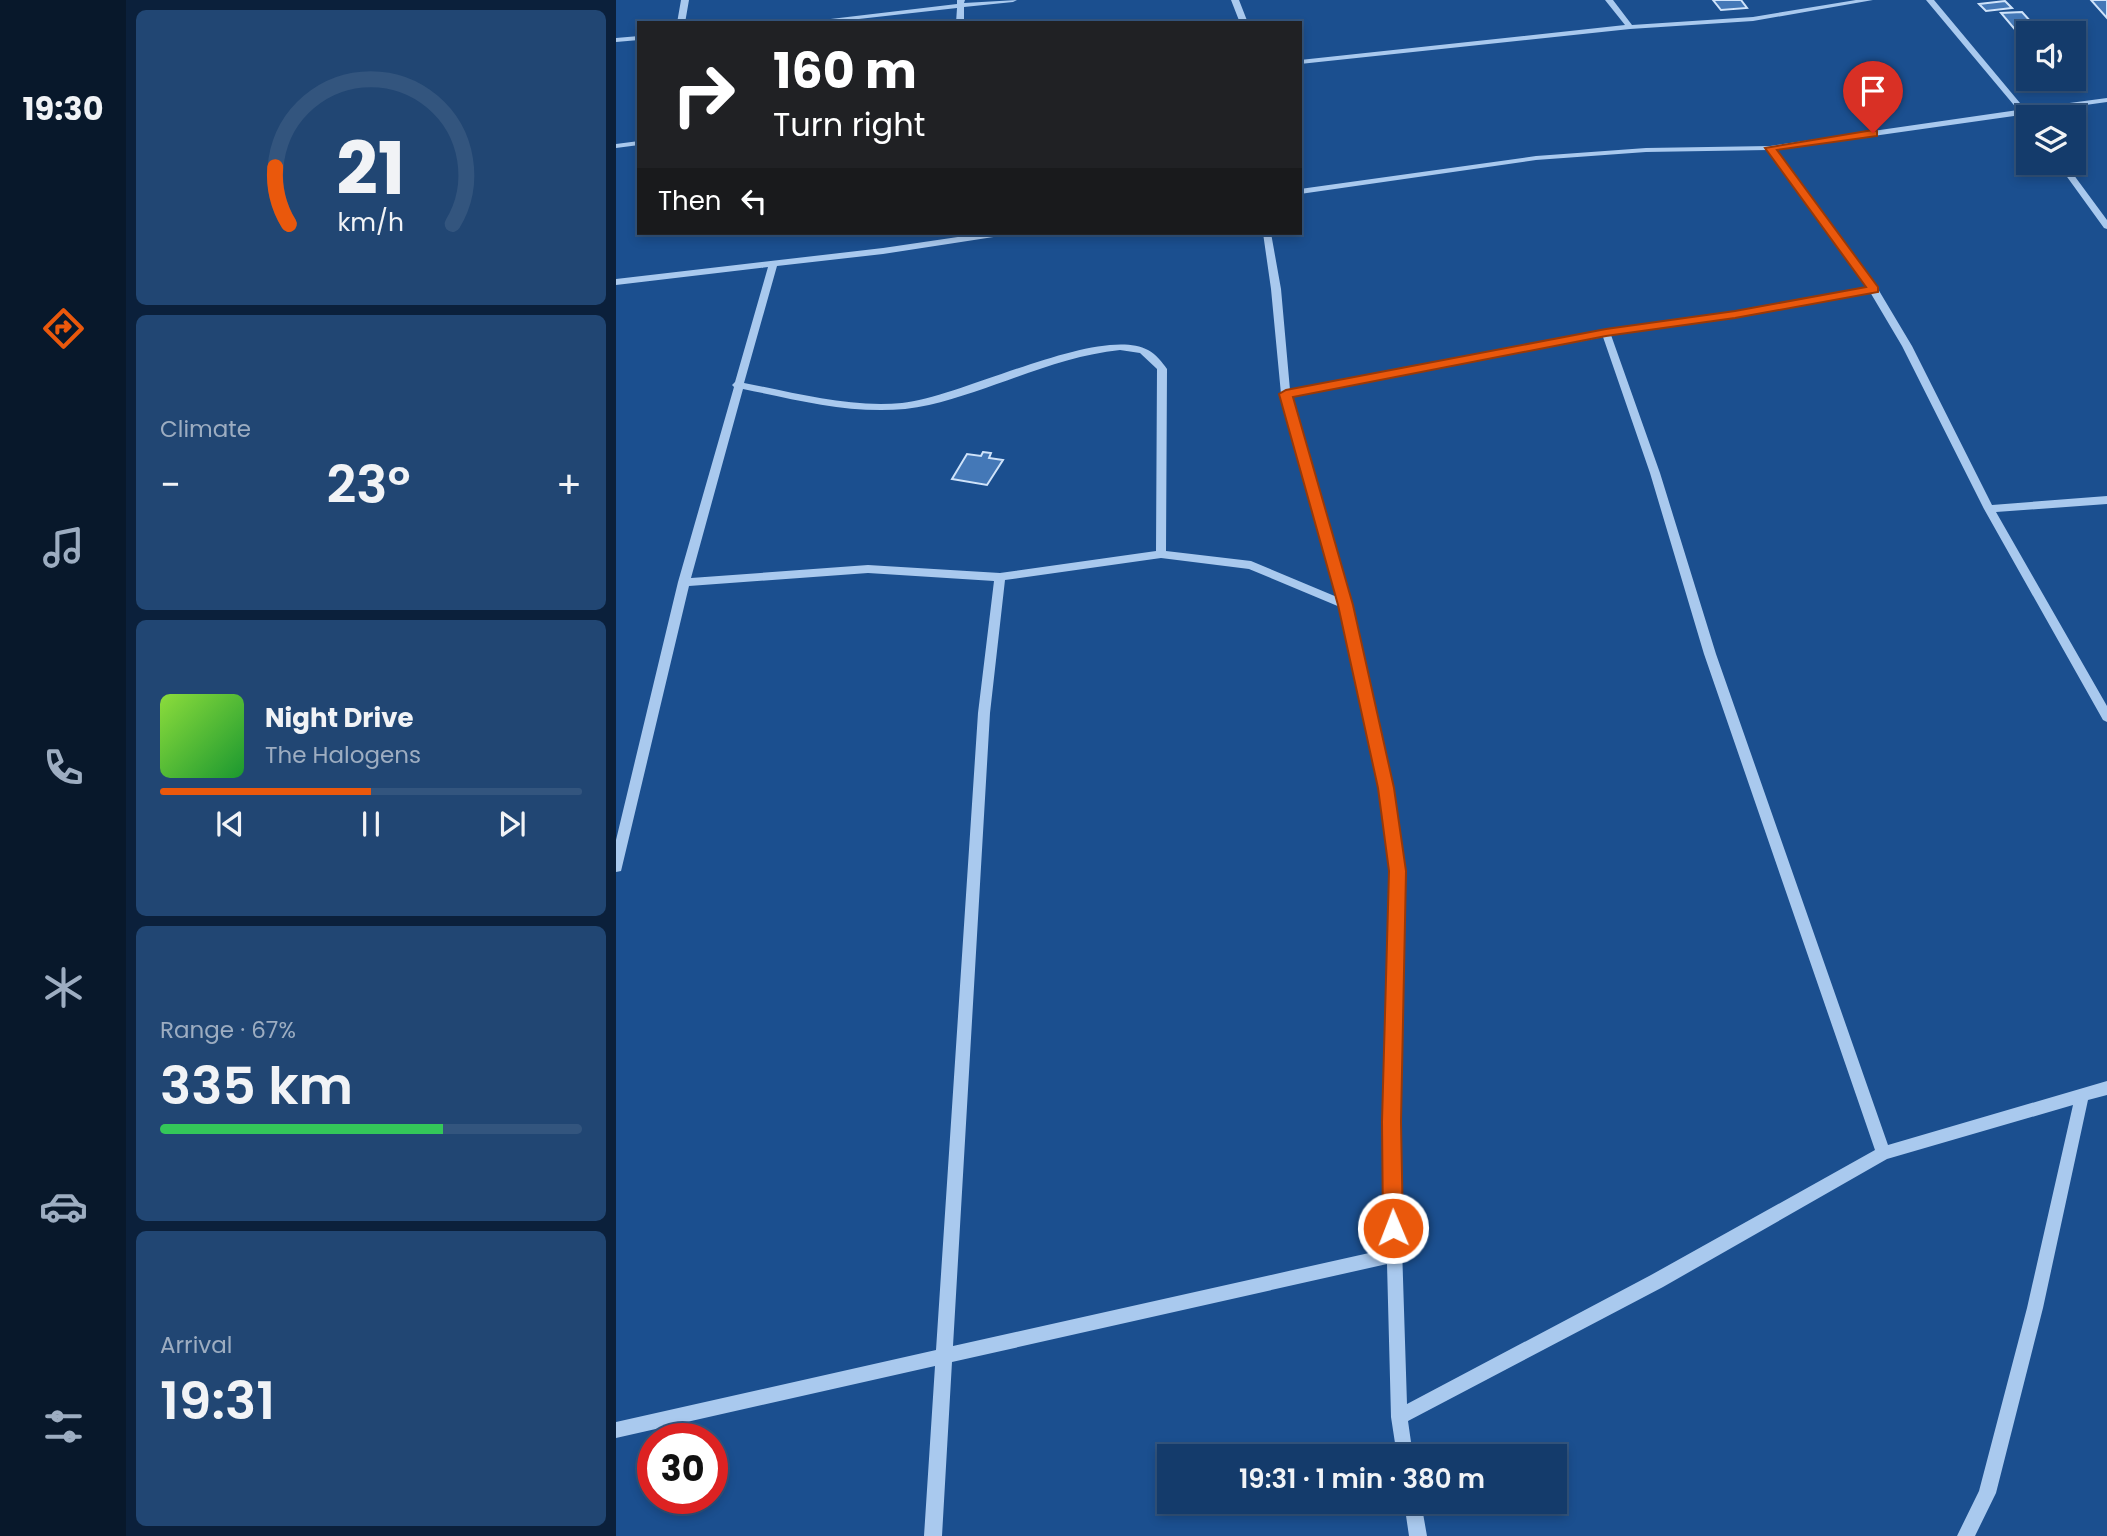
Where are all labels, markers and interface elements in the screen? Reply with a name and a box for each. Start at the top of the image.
map controls [2016,21,2086,175]
button: sound [2016,21,2086,91]
text: 160 m [773,37,917,105]
icon: right [658,49,749,140]
pin [1843,61,1903,133]
icon: arrive [1854,72,1892,110]
text: 19:30 [22,86,104,131]
text: Turn right [773,102,925,147]
button: layers [2016,105,2086,175]
text: 21 [337,118,405,219]
icon: left [735,182,773,220]
text: Then [658,183,721,219]
text: km/h [338,204,404,239]
icon: directions [39,304,88,353]
text: Climate [160,413,251,445]
text: 23° [326,448,411,521]
text: − [160,458,181,511]
text: + [556,458,582,511]
icon: music [39,523,88,572]
text: Night Drive [265,700,413,736]
text: The Halogens [265,739,421,771]
icon: phone [39,743,88,792]
icon: previous [211,805,249,843]
icon: pause [352,805,390,843]
icon: next [493,805,531,843]
icon: climate [39,963,88,1012]
text: Range · 67% [160,1014,296,1046]
text: 335 km [160,1049,353,1122]
icon: car [39,1182,88,1231]
position arrow [1356,1191,1430,1265]
text: Arrival [160,1329,232,1361]
text: 19:31 [160,1364,275,1437]
icon: filters [39,1402,88,1451]
speed limit sign: 30 [637,1423,728,1514]
text: 19:31 · 1 min · 380 m [1239,1461,1485,1497]

